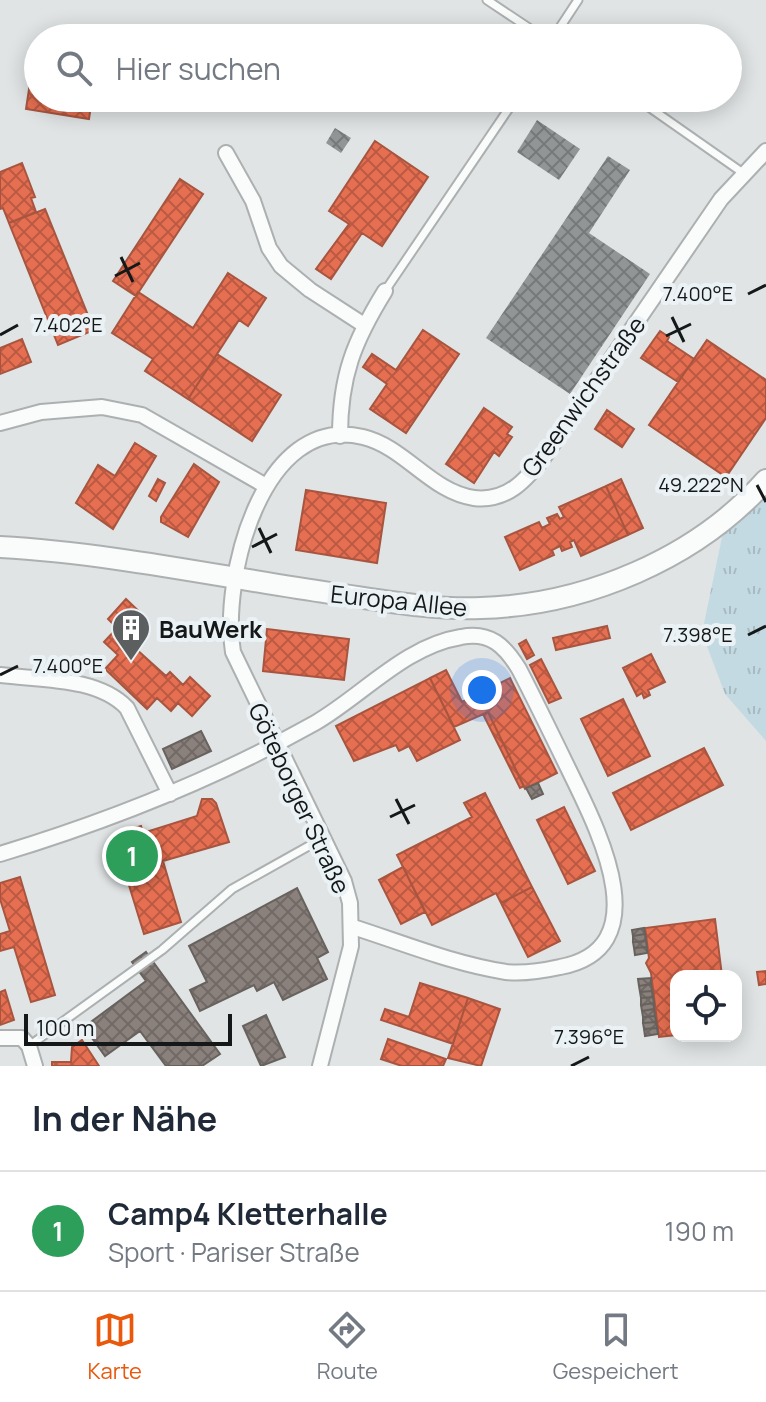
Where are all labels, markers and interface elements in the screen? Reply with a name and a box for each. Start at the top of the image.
search box [24,24,742,112]
icon: search [52,46,96,90]
text: Hier suchen [116,48,281,89]
text: 7.400°E [663,280,733,307]
street label: Greenwichstraße [514,309,652,483]
text: 7.402°E [33,311,103,338]
text: 49.222°N [658,471,744,498]
street label: Europa Allee [329,576,469,624]
building icon: BauWerk [110,607,152,662]
place label: BauWerk [159,612,263,645]
text: 7.398°E [663,621,733,648]
text: 7.400°E [33,652,103,679]
your location [462,670,502,710]
street label: Göteborger Straße [241,697,359,899]
pin: 1 [106,826,158,886]
map controls [670,970,742,1042]
button: locate [670,970,742,1042]
scale bar [24,1010,232,1046]
text: 100 m [36,1013,94,1043]
text: 7.396°E [554,1023,624,1050]
text: In der Nähe [32,1095,217,1141]
text: Camp4 Kletterhalle [108,1193,388,1234]
text: 1 [52,1213,64,1249]
text: 190 m [665,1213,734,1249]
text: Sport · Pariser Straße [108,1234,360,1270]
tab: Karte [87,1308,142,1386]
tab: Route [317,1308,378,1386]
tab: Gespeichert [553,1308,679,1386]

